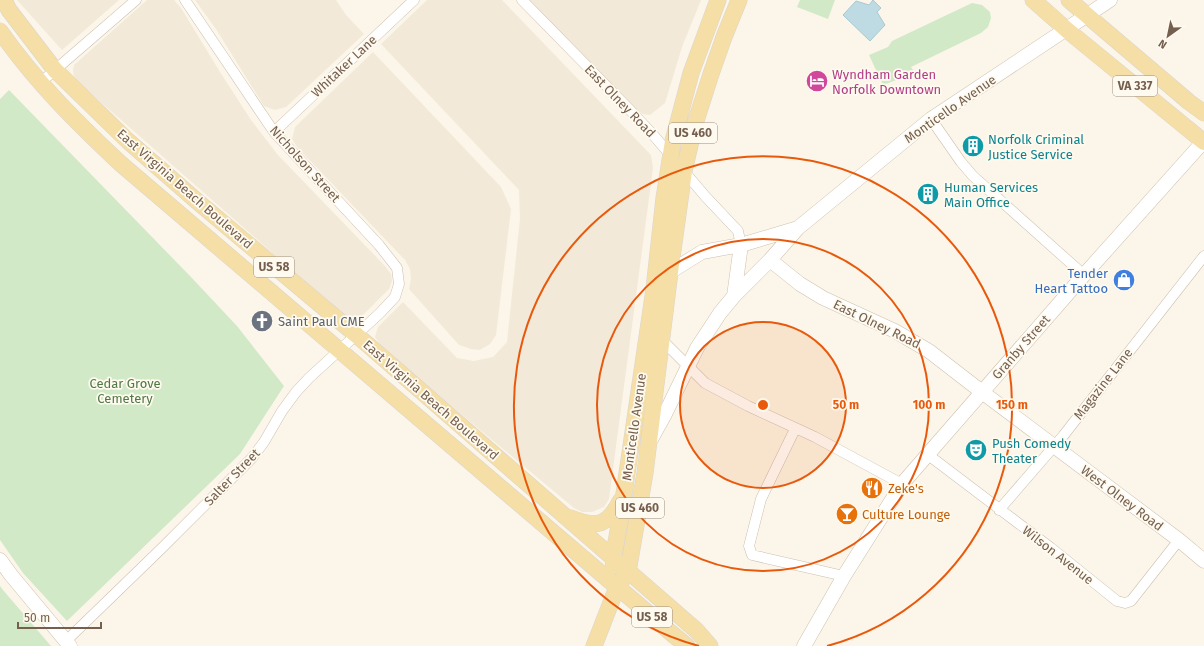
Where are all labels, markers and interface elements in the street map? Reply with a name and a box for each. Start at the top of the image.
north arrow [1148,16,1188,56]
street label: Whitaker Lane [308,32,380,100]
text: N [1156,37,1169,51]
street label: East Olney Road [582,62,658,140]
place label: Wyndham Garden Norfolk Downtown [832,67,941,97]
hotel icon: Wyndham Garden Norfolk Downtown [804,68,830,94]
street label: Monticello Avenue [901,72,999,146]
road number: VA 337 [1113,76,1157,96]
street label: Nicholson Street [267,123,343,206]
road number: US 460 [669,123,717,143]
street label: East Virginia Beach Boulevard [114,126,256,252]
place label: Norfolk Criminal Justice Service [988,132,1084,162]
building icon: Norfolk Criminal Justice Service [960,133,986,159]
place label: Human Services Main Office [944,180,1038,210]
building icon: Human Services Main Office [915,181,941,207]
road number: US 58 [254,257,294,277]
place label: Tender Heart Tattoo [1034,266,1108,296]
shop icon: Tender Heart Tattoo [1111,267,1137,293]
street label: East Olney Road [831,296,923,352]
church icon: Saint Paul CME [249,308,275,334]
street label: Granby Street [989,312,1053,382]
place label: Saint Paul CME [278,314,365,329]
street label: East Virginia Beach Boulevard [360,337,502,463]
street label: Magazine Lane [1071,345,1135,423]
street label: Monticello Avenue [619,372,649,482]
park label: Cedar Grove Cemetery [89,376,161,406]
centre of rings [756,398,770,412]
text: 50 m [833,398,859,412]
text: 100 m [913,398,945,412]
text: 150 m [996,398,1028,412]
place label: Push Comedy Theater [992,436,1072,466]
theatre icon: Push Comedy Theater [963,437,989,463]
street label: Salter Street [201,445,263,509]
street label: West Olney Road [1078,462,1166,534]
restaurant icon: Zeke's [859,475,885,501]
place label: Zeke's [888,481,924,496]
road number: US 460 [616,498,664,518]
bar icon: Culture Lounge [834,501,860,527]
place label: Culture Lounge [862,507,950,522]
street label: Wilson Avenue [1019,523,1097,587]
scale bar [18,604,101,630]
road number: US 58 [632,607,672,627]
text: 50 m [24,611,50,625]

